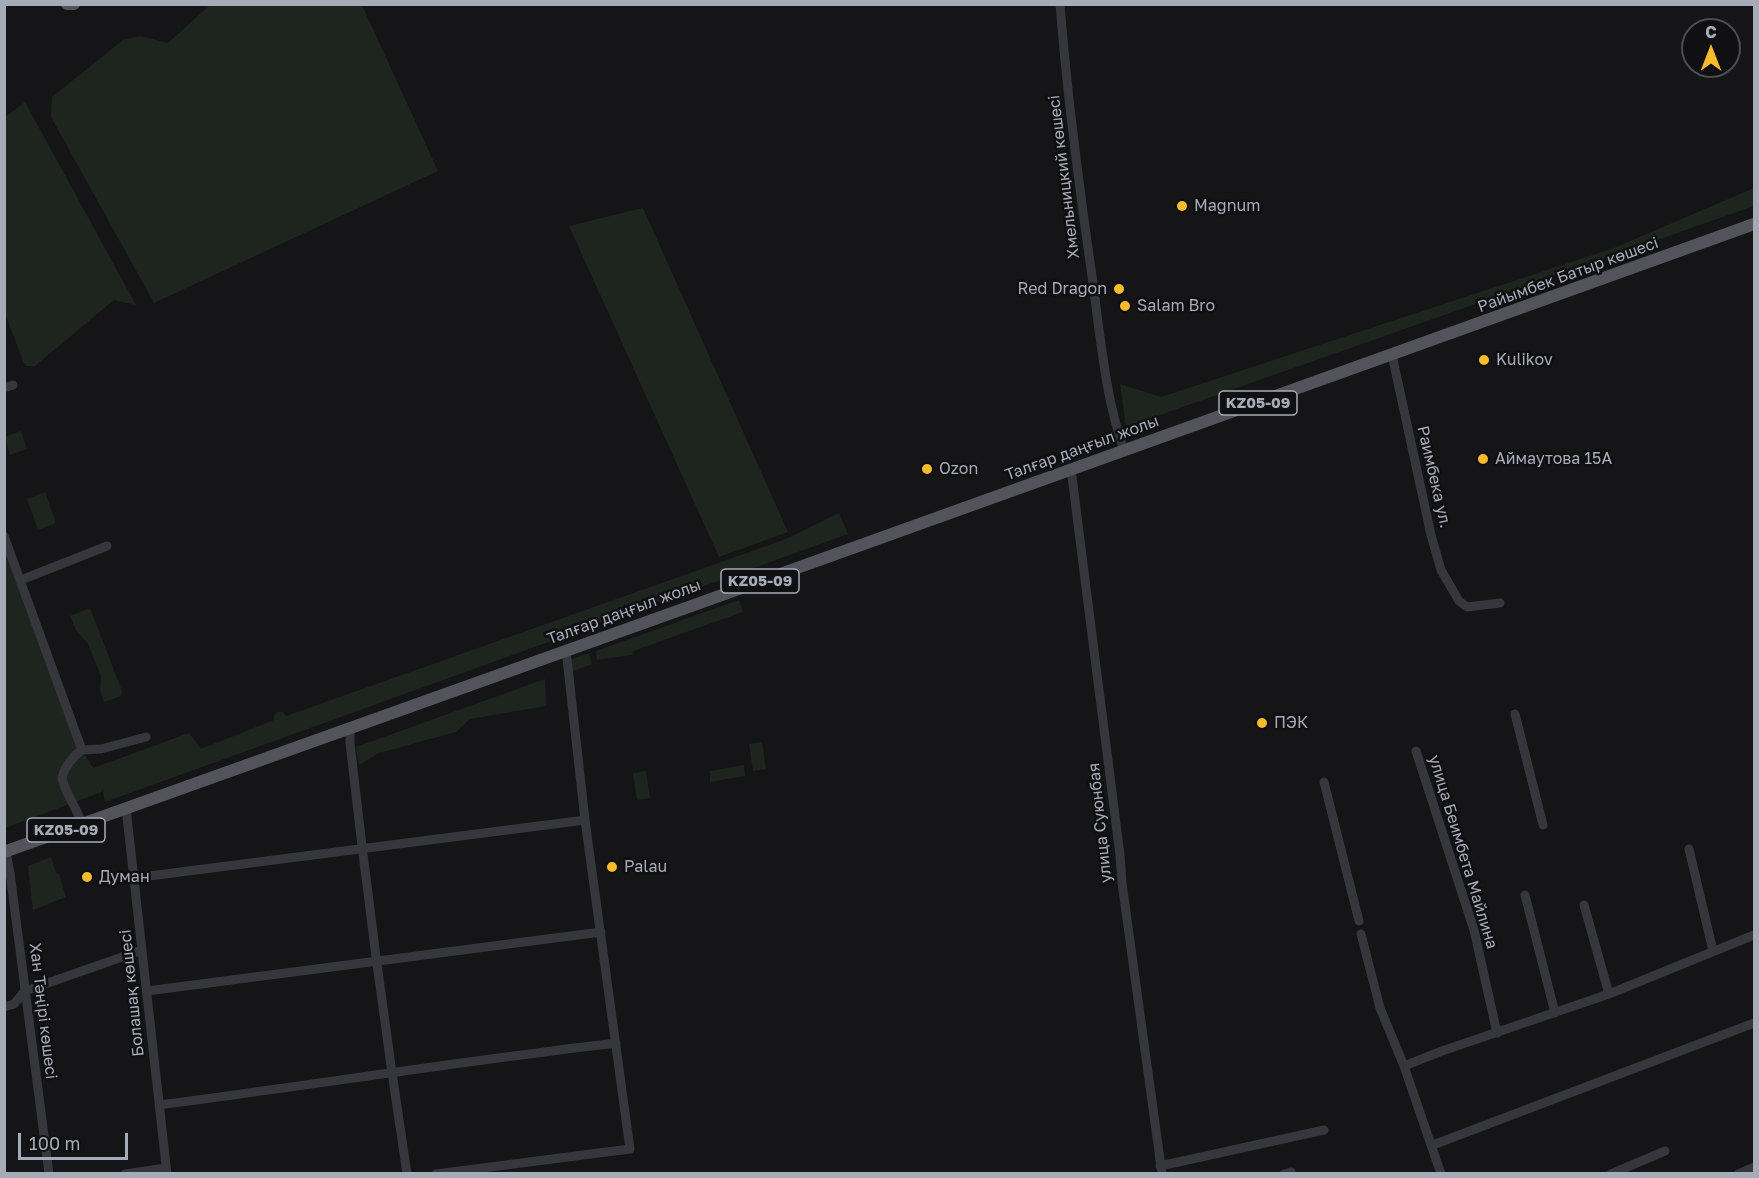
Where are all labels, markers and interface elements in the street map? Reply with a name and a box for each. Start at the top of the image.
north arrow [1681,18,1741,78]
text: С [1705,22,1717,42]
street label: Хмельницкий көшесі [1044,94,1084,260]
place label: Magnum [1194,196,1260,216]
marker: Magnum [1175,199,1189,213]
street label: Райымбек Батыр көшесі [1475,233,1661,317]
place label: Red Dragon [1018,279,1107,299]
marker: Red Dragon [1112,282,1126,296]
place label: Salam Bro [1137,296,1215,316]
marker: Salam Bro [1118,299,1132,313]
place label: Kulikov [1496,350,1553,370]
marker: Kulikov [1477,353,1491,367]
road number: KZ05-09 [1219,391,1297,415]
street label: Талғар даңғыл жолы [1002,411,1162,485]
street label: Раимбека ул. [1413,424,1455,530]
place label: Аймаутова 15А [1495,449,1612,469]
marker: Аймаутова 15А [1476,452,1490,466]
place label: Ozon [939,459,978,479]
marker: Ozon [920,462,934,476]
road number: KZ05-09 [721,569,799,593]
street label: Талғар даңғыл жолы [544,575,704,649]
place label: ПЭК [1274,713,1308,733]
marker: ПЭК [1255,716,1269,730]
street label: улица Беимбета Майлина [1424,753,1502,951]
street label: улица Суюнбая [1084,762,1116,884]
road number: KZ05-09 [27,818,105,842]
place label: Palau [624,857,667,877]
marker: Palau [605,860,619,874]
place label: Думан [99,867,150,887]
marker: Думан [80,870,94,884]
street label: Болашақ көшесі [116,929,148,1057]
street label: Хан Тәңірі көшесі [25,942,61,1080]
scale bar [21,1121,130,1159]
text: 100 m [29,1132,80,1154]

